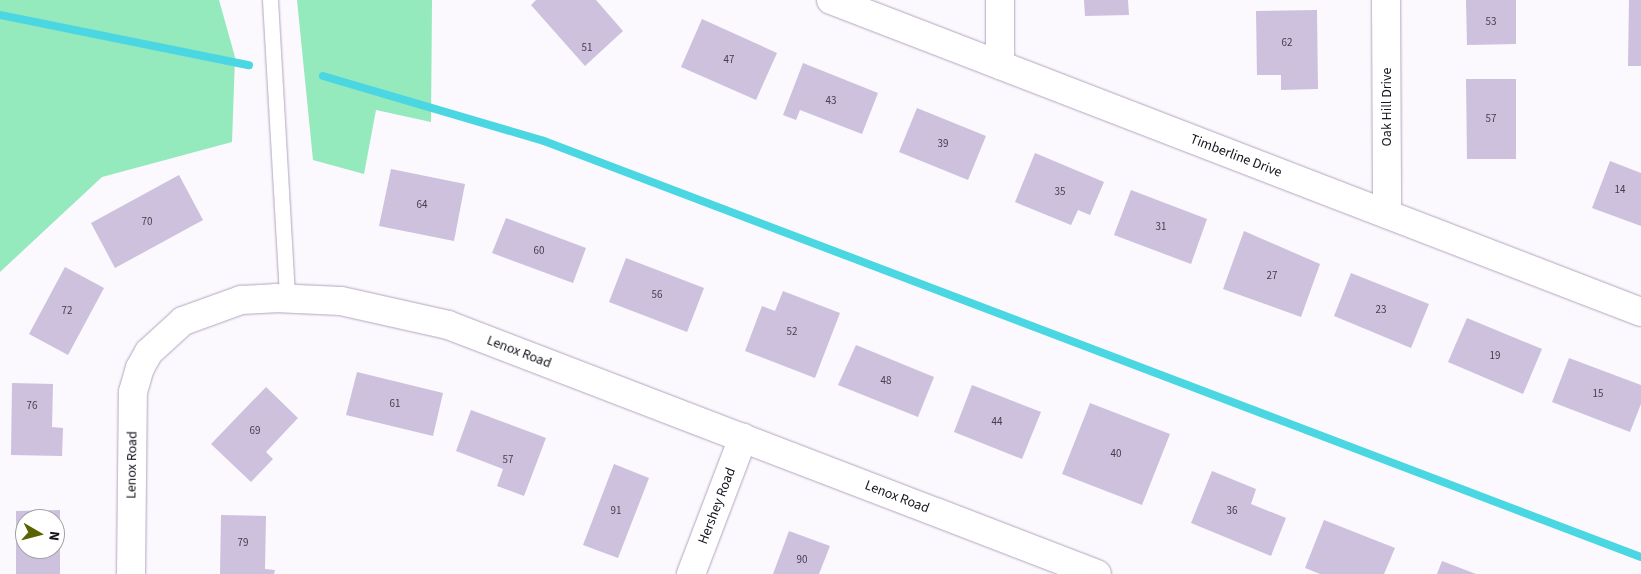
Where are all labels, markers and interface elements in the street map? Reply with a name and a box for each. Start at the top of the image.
house number: 53 [1486,15,1496,29]
house number: 62 [1282,36,1292,50]
house number: 51 [582,41,592,55]
house number: 47 [724,53,734,67]
street label: Oak Hill Drive [1379,68,1395,146]
house number: 43 [826,94,836,108]
house number: 57 [1486,112,1496,126]
street label: Timberline Drive [1188,131,1284,181]
house number: 39 [938,137,948,151]
house number: 14 [1615,183,1625,197]
house number: 35 [1055,185,1065,199]
house number: 64 [417,198,427,212]
house number: 70 [142,215,152,229]
house number: 31 [1156,220,1166,234]
house number: 60 [534,244,544,258]
house number: 27 [1267,269,1277,283]
house number: 56 [652,288,662,302]
house number: 23 [1376,303,1386,317]
house number: 72 [62,304,72,318]
house number: 52 [787,325,797,339]
street label: Lenox Road [484,332,554,372]
house number: 19 [1490,349,1500,363]
house number: 48 [881,374,891,388]
house number: 15 [1593,387,1603,401]
house number: 61 [390,397,400,411]
house number: 76 [27,399,37,413]
house number: 44 [992,415,1002,429]
house number: 69 [250,424,260,438]
street label: Lenox Road [123,431,141,499]
house number: 40 [1111,447,1121,461]
house number: 57 [503,453,513,467]
street label: Hershey Road [695,465,739,547]
street label: Lenox Road [862,477,932,517]
house number: 91 [611,504,621,518]
house number: 36 [1227,504,1237,518]
north arrow [15,509,65,559]
text: N [43,530,64,542]
house number: 79 [238,536,248,550]
house number: 90 [797,553,807,567]

